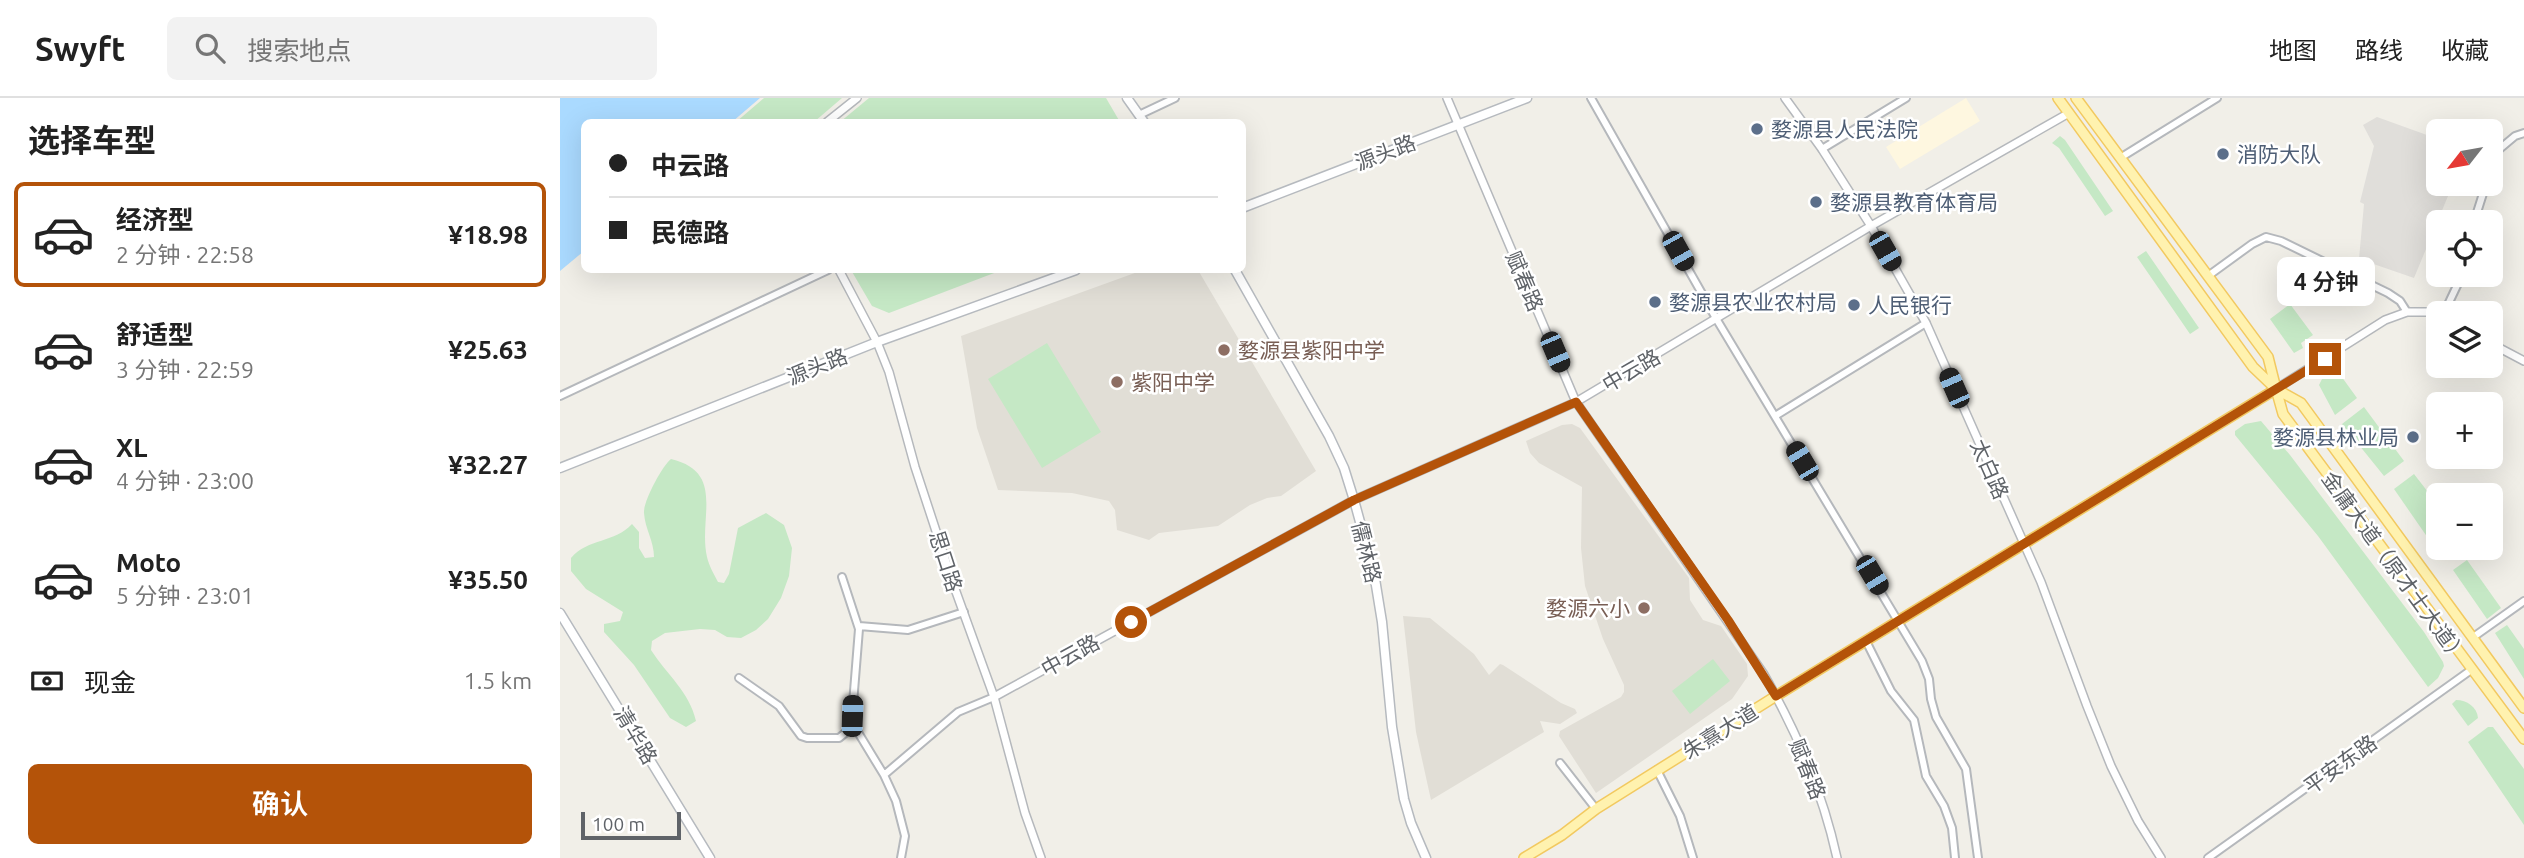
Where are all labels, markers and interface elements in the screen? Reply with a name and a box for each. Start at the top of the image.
search box [167,17,657,80]
icon: search [191,29,229,67]
text: Swyft [35,30,125,67]
text: 搜索地点 [247,36,351,65]
text: 地图 [2269,37,2317,64]
text: 路线 [2355,37,2403,64]
text: 收藏 [2441,37,2489,64]
place label: 婺源县人民法院 [1771,117,1918,141]
north arrow [2426,119,2502,196]
map controls [2426,119,2503,560]
marker: 婺源县人民法院 [1749,121,1765,137]
text: 选择车型 [28,122,156,158]
street label: 源头路 [1351,130,1419,174]
place label: 消防大队 [2237,142,2321,166]
marker: 消防大队 [2215,146,2231,162]
text: 中云路 [651,151,729,180]
place label: 婺源县教育体育局 [1830,190,1998,214]
marker: 婺源县教育体育局 [1808,194,1824,210]
icon: car [32,203,95,266]
text: 经济型 [116,205,194,234]
button: locate [2426,210,2503,287]
text: 民德路 [651,218,729,247]
text: ¥18.98 [448,220,528,249]
car [1659,228,1698,274]
car [1866,228,1905,274]
text: 2 分钟 · 22:58 [116,242,254,267]
street label: 赋春路 [1502,247,1548,315]
callout: 4 分钟 [2276,258,2374,306]
text: 4 分钟 [2294,269,2358,294]
place label: 婺源县农业农村局 [1669,290,1837,314]
place label: 人民银行 [1868,293,1952,317]
marker: 婺源县农业农村局 [1647,294,1663,310]
marker: 人民银行 [1846,297,1862,313]
button: layers [2426,301,2503,378]
icon: car [32,318,95,381]
text: 舒适型 [116,320,194,349]
car [1538,329,1573,375]
text: ¥25.63 [448,335,528,364]
place label: 婺源县紫阳中学 [1238,338,1385,362]
marker: 婺源县紫阳中学 [1216,342,1232,358]
street label: 源头路 [783,343,851,389]
route end [2309,343,2341,375]
street label: 中云路 [1598,344,1664,396]
text: 3 分钟 · 22:59 [116,357,254,382]
car [1936,365,1973,411]
place label: 紫阳中学 [1131,370,1215,394]
marker: 紫阳中学 [1109,374,1125,390]
button: + [2426,392,2503,469]
place label: 婺源县林业局 [2273,425,2399,449]
marker: 婺源县林业局 [2405,429,2421,445]
icon: car [32,433,95,496]
text: XL [116,433,147,462]
street label: 太白路 [1966,435,2014,503]
car [1783,438,1822,484]
text: ¥32.27 [448,450,528,479]
street label: 金庸大道（原才士大道） [2317,467,2473,667]
text: 4 分钟 · 23:00 [116,468,254,493]
button: − [2426,483,2503,560]
street label: 儒林路 [1348,519,1386,585]
street label: 思口路 [925,527,967,595]
icon: car [32,548,95,611]
text: Moto [116,548,181,577]
car [1853,552,1892,598]
text: ¥35.50 [448,565,528,594]
text: 5 分钟 · 23:01 [116,583,254,608]
place label: 婺源六小 [1546,596,1630,620]
marker: 婺源六小 [1636,600,1652,616]
route start [1115,606,1147,638]
street label: 中云路 [1037,629,1103,681]
icon: cash [28,662,66,700]
text: 现金 [84,668,136,697]
text: 1.5 km [464,668,532,693]
car [841,695,864,737]
street label: 朱熹大道 [1678,699,1762,763]
street label: 清华路 [609,702,663,768]
street label: 平安东路 [2299,730,2381,798]
street label: 赋春路 [1785,735,1831,803]
button: 确认 [28,764,532,844]
scale bar [581,809,681,841]
text: 100 m [592,813,645,835]

